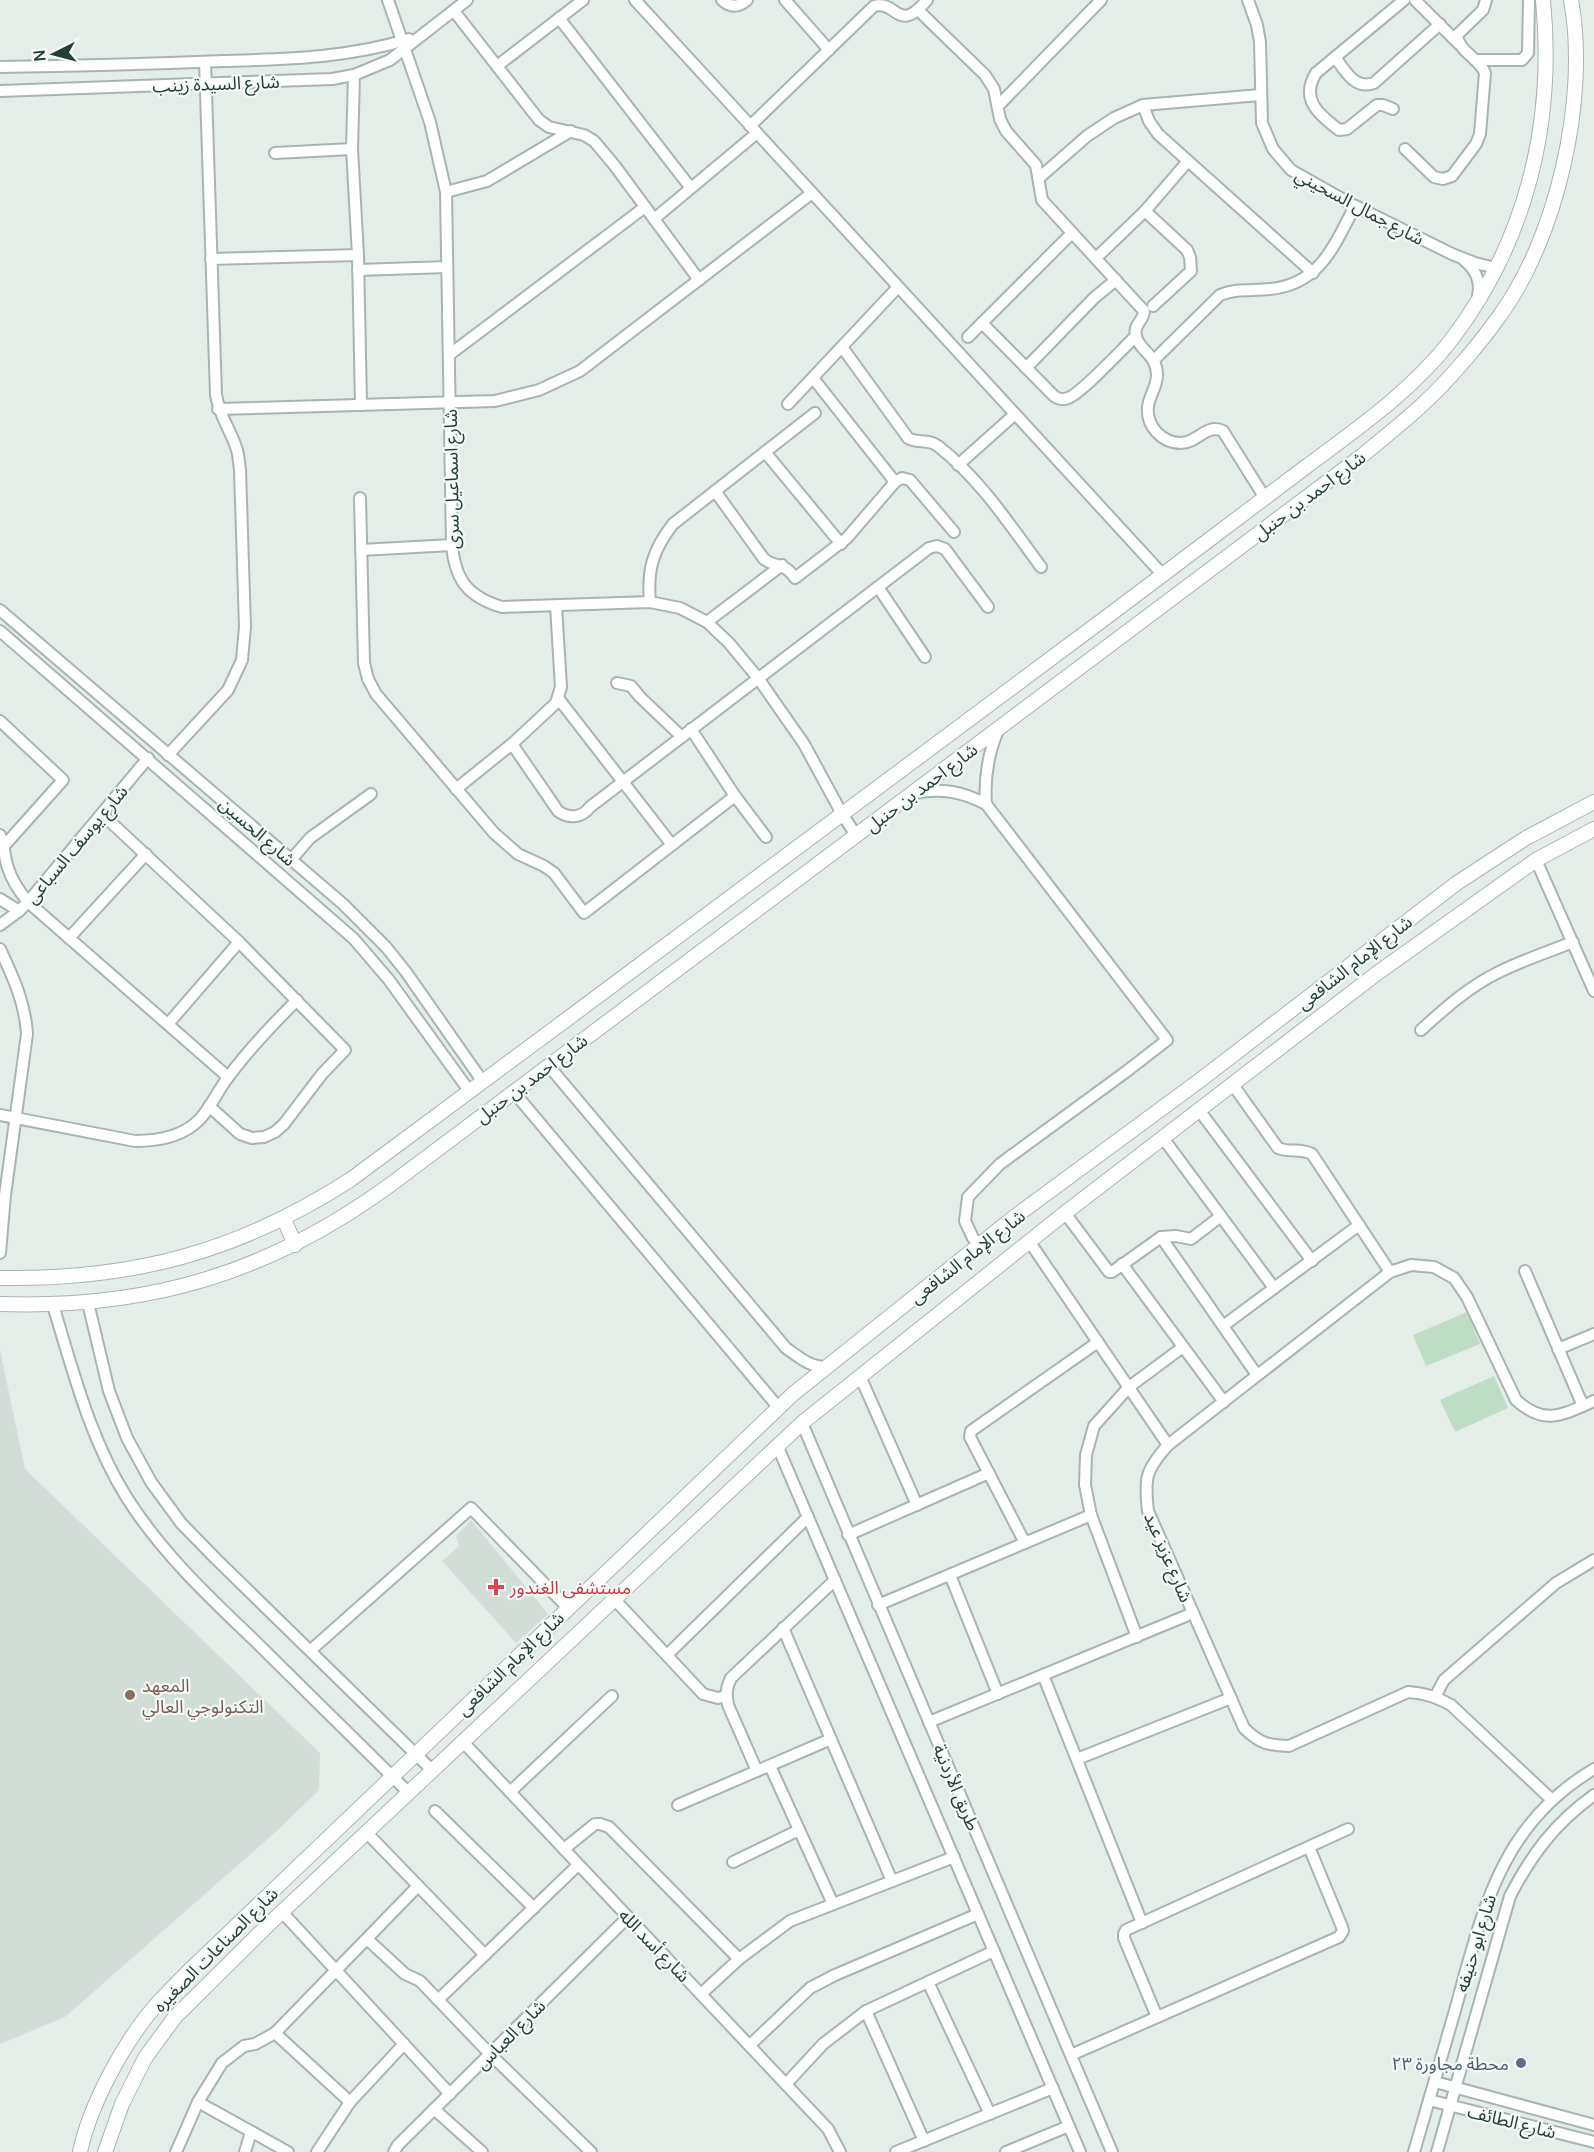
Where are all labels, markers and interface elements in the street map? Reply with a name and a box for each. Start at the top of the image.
north arrow [24,24,84,84]
text: N [28,49,51,62]
street label: شارع السيدة زينب [152,69,280,100]
street label: شارع جمال السحيني [1290,162,1429,253]
street label: شارع اسماعيل سرى [438,409,467,549]
street label: شارع احمد بن حنبل [1248,445,1372,548]
street label: شارع احمد بن حنبل [860,737,984,840]
street label: شارع يوسف السباعى [19,780,135,910]
street label: شارع الحسين [213,791,301,873]
street label: شارع الإمام الشافعى [1291,909,1419,1017]
street label: شارع احمد بن حنبل [470,1028,594,1131]
street label: شارع الإمام الشافعى [904,1203,1032,1311]
street label: شارع عزيز عيد [1136,1508,1199,1607]
place label: مستشفى الغندور [509,1575,631,1599]
marker: مستشفى الغندور [487,1578,505,1596]
street label: شارع الإمام الشافعى [451,1606,571,1723]
place label: المعهد التكنولوجي العالي [142,1673,264,1720]
marker: المعهد التكنولوجي العالي [123,1688,137,1702]
street label: طريق الأردنية [928,1740,986,1834]
street label: شارع الصناعات الصغيره [147,1881,285,2019]
street label: شارع ابو حنيفه [1449,1891,1504,1996]
street label: شارع أسد الله [612,1903,696,1989]
street label: شارع العباس [470,1994,552,2076]
place label: محطة مجاورة ٢٣ [1391,2051,1509,2075]
marker: محطة مجاورة ٢٣ [1514,2056,1528,2070]
street label: شارع الطائف [1465,2098,1559,2146]

